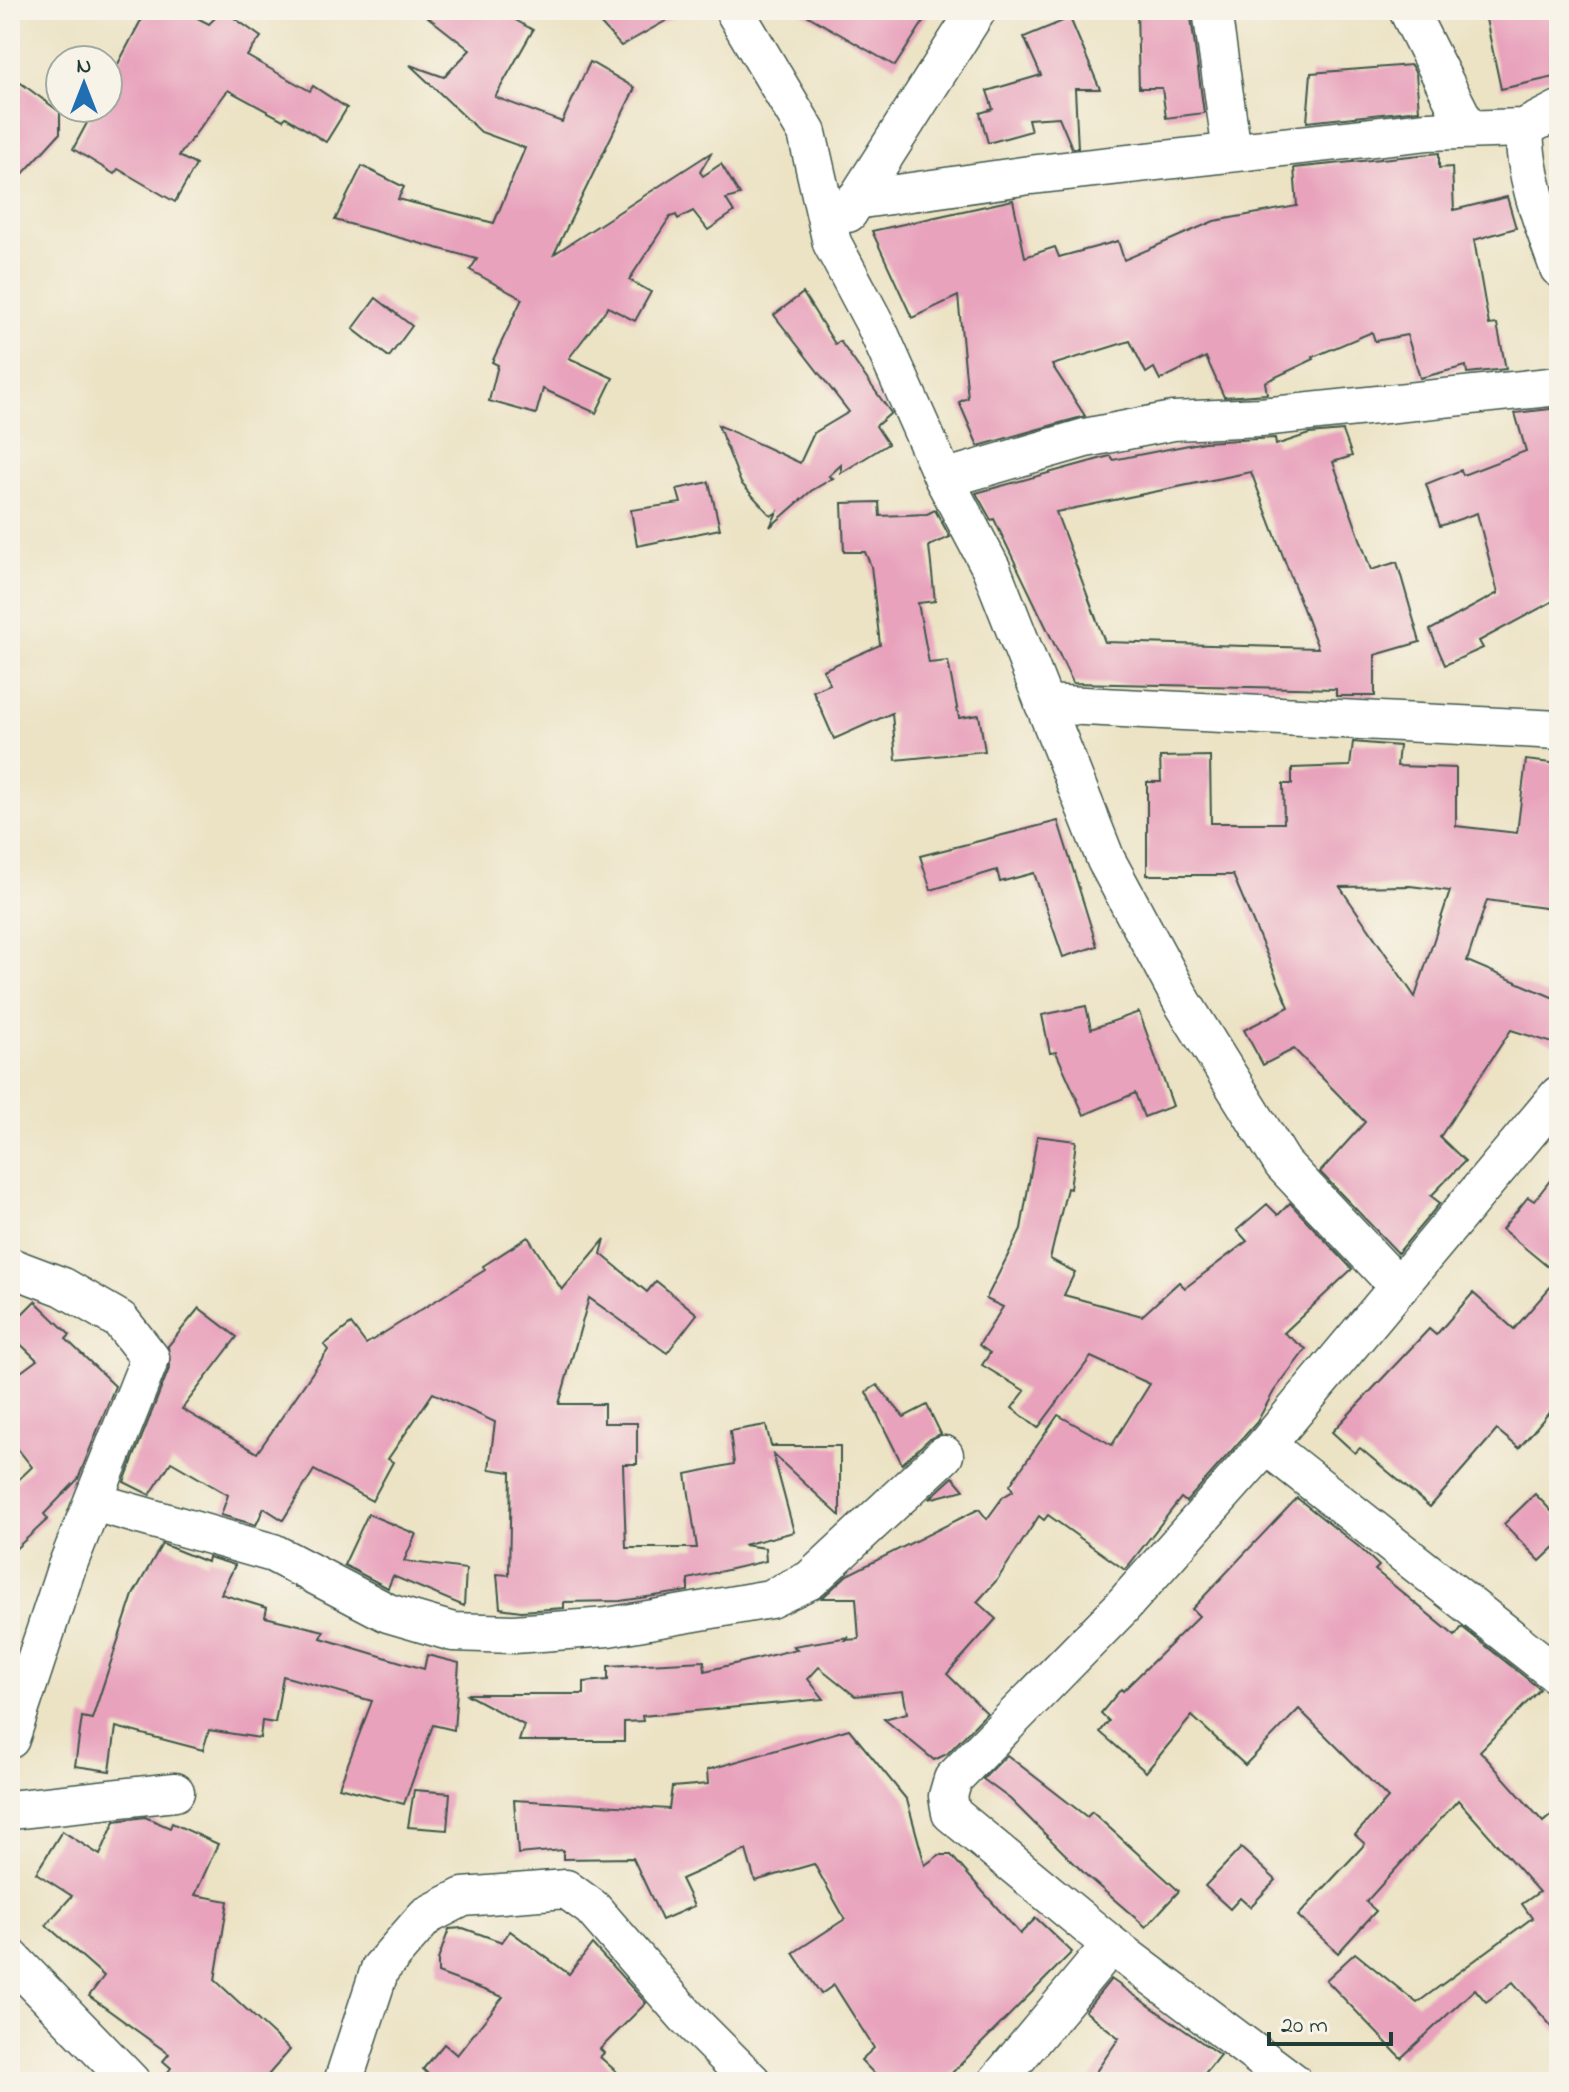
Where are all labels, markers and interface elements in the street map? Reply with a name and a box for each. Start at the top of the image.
north arrow [44,44,124,124]
text: N [77,51,91,83]
scale bar [1269,1996,1391,2046]
text: 20 m [1281,2009,1328,2044]

